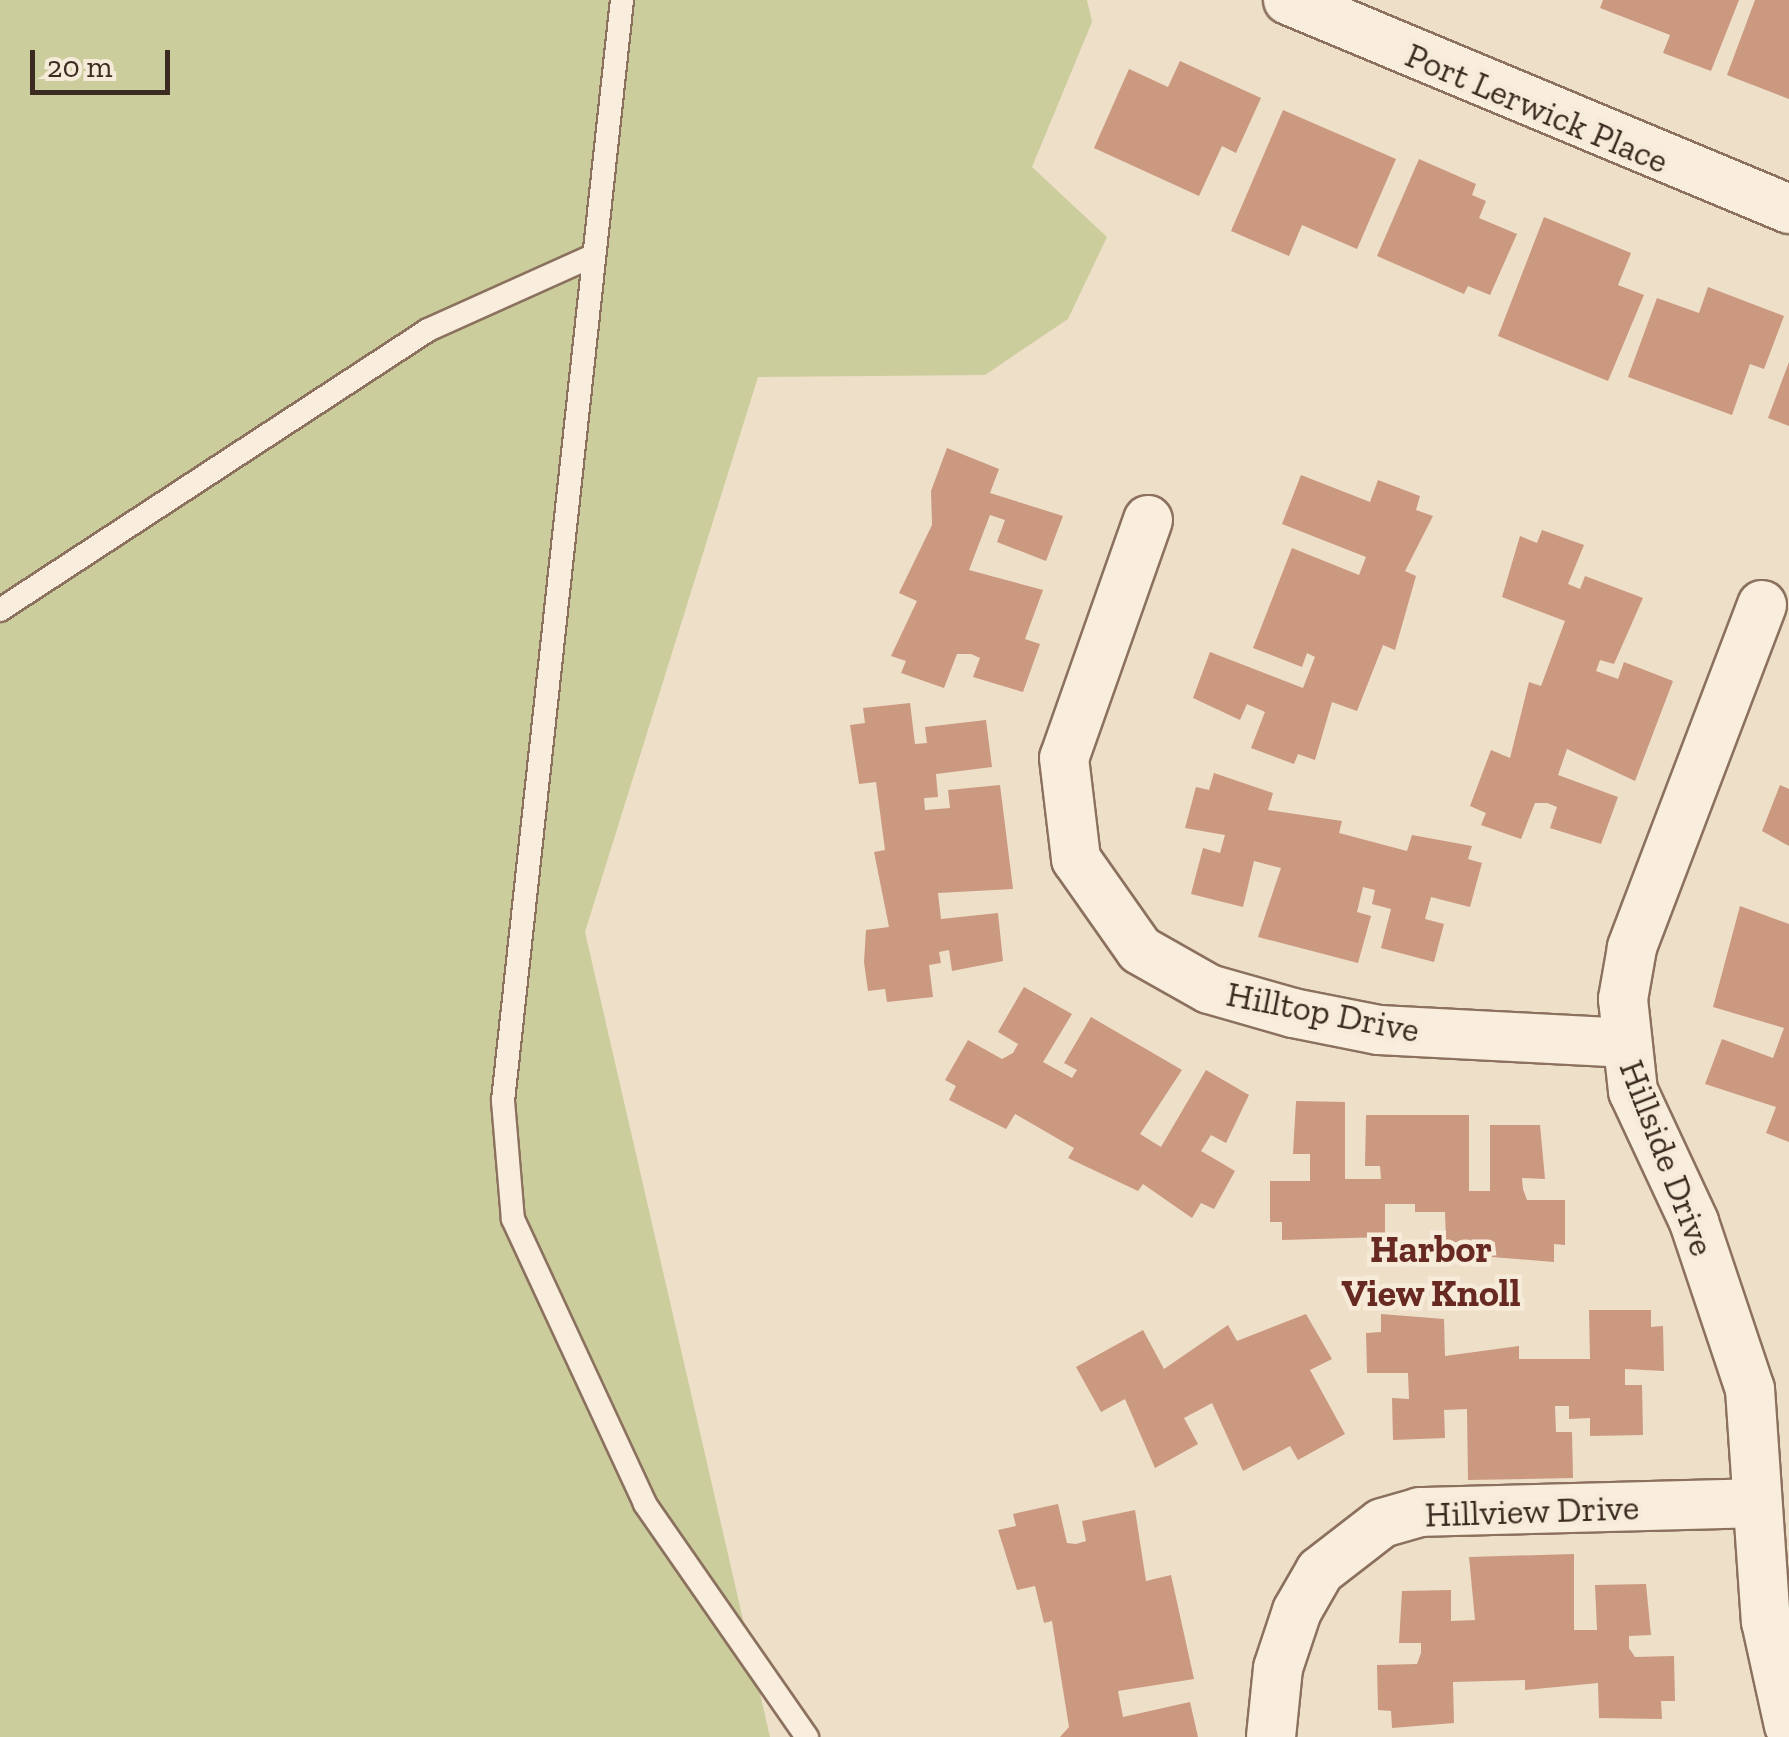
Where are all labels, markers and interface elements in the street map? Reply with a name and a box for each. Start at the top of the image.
scale bar [35,30,175,92]
street label: Port Lerwick Place [1399,34,1675,182]
text: 20 m [47,49,112,85]
street label: Hilltop Drive [1223,973,1423,1051]
street label: Hillside Drive [1610,1054,1724,1262]
district label: Harbor View Knoll [1341,1227,1521,1316]
street label: Hillview Drive [1424,1486,1640,1536]

